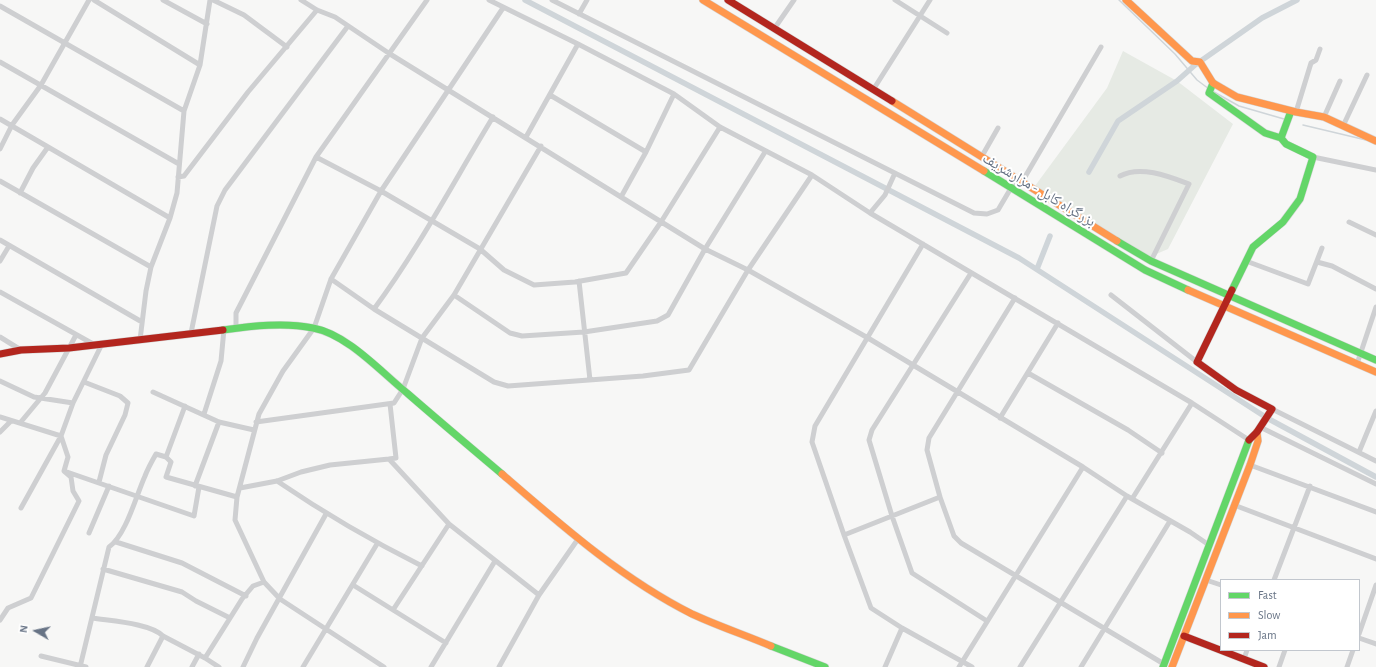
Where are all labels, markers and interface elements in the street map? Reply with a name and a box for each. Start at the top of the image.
street label: بزرگراه کابل - مزارشریف [979,149,1099,231]
legend [1220,579,1360,651]
text: Fast [1258,589,1277,601]
text: Slow [1258,609,1280,621]
north arrow [16,611,56,651]
text: N [18,624,30,634]
text: Jam [1258,629,1277,641]

